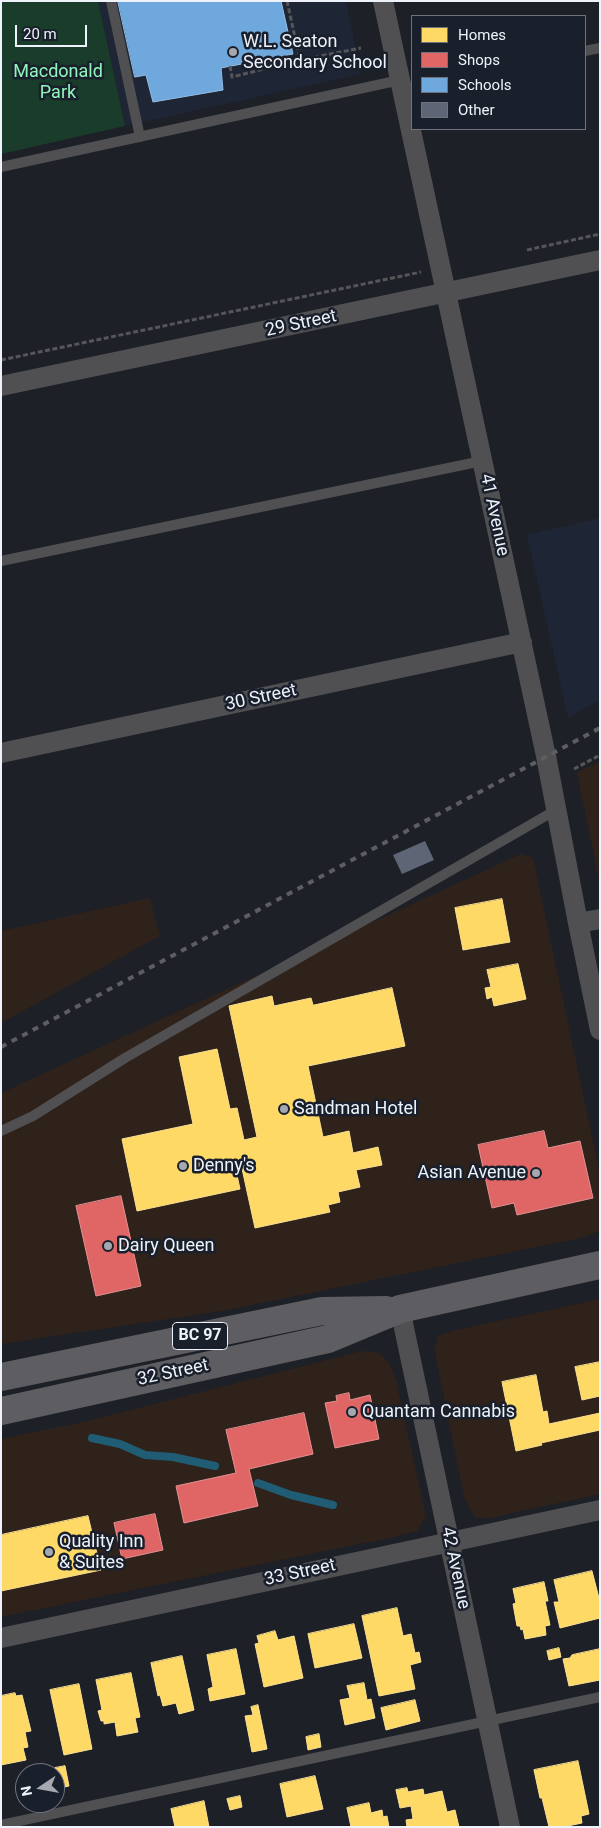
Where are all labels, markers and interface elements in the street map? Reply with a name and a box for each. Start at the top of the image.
scale bar [18,15,90,47]
legend [411,15,586,130]
text: 20 m [23,25,57,43]
text: Homes [458,26,506,44]
place label: W.L. Seaton Secondary School [243,31,387,74]
marker: W.L. Seaton Secondary School [227,46,239,58]
text: Shops [458,51,500,69]
park label: Macdonald Park [13,61,103,104]
text: Schools [458,76,512,94]
text: Other [458,101,495,119]
street label: 29 Street [263,306,339,342]
street label: 41 Avenue [475,472,513,558]
street label: 30 Street [223,680,299,716]
place label: Sandman Hotel [294,1098,417,1120]
marker: Sandman Hotel [278,1103,290,1115]
place label: Denny's [193,1155,255,1177]
marker: Denny's [177,1160,189,1172]
place label: Asian Avenue [418,1162,526,1184]
marker: Asian Avenue [530,1167,542,1179]
place label: Dairy Queen [118,1235,215,1257]
marker: Dairy Queen [102,1240,114,1252]
road number: BC 97 [172,1322,228,1350]
street label: 32 Street [135,1355,211,1391]
place label: Quantam Cannabis [362,1401,515,1423]
marker: Quantam Cannabis [346,1406,358,1418]
street label: 42 Avenue [436,1525,474,1611]
place label: Quality Inn & Suites [59,1531,143,1574]
marker: Quality Inn & Suites [43,1546,55,1558]
street label: 33 Street [262,1555,338,1591]
north arrow [15,1763,65,1813]
text: N [17,1784,35,1797]

